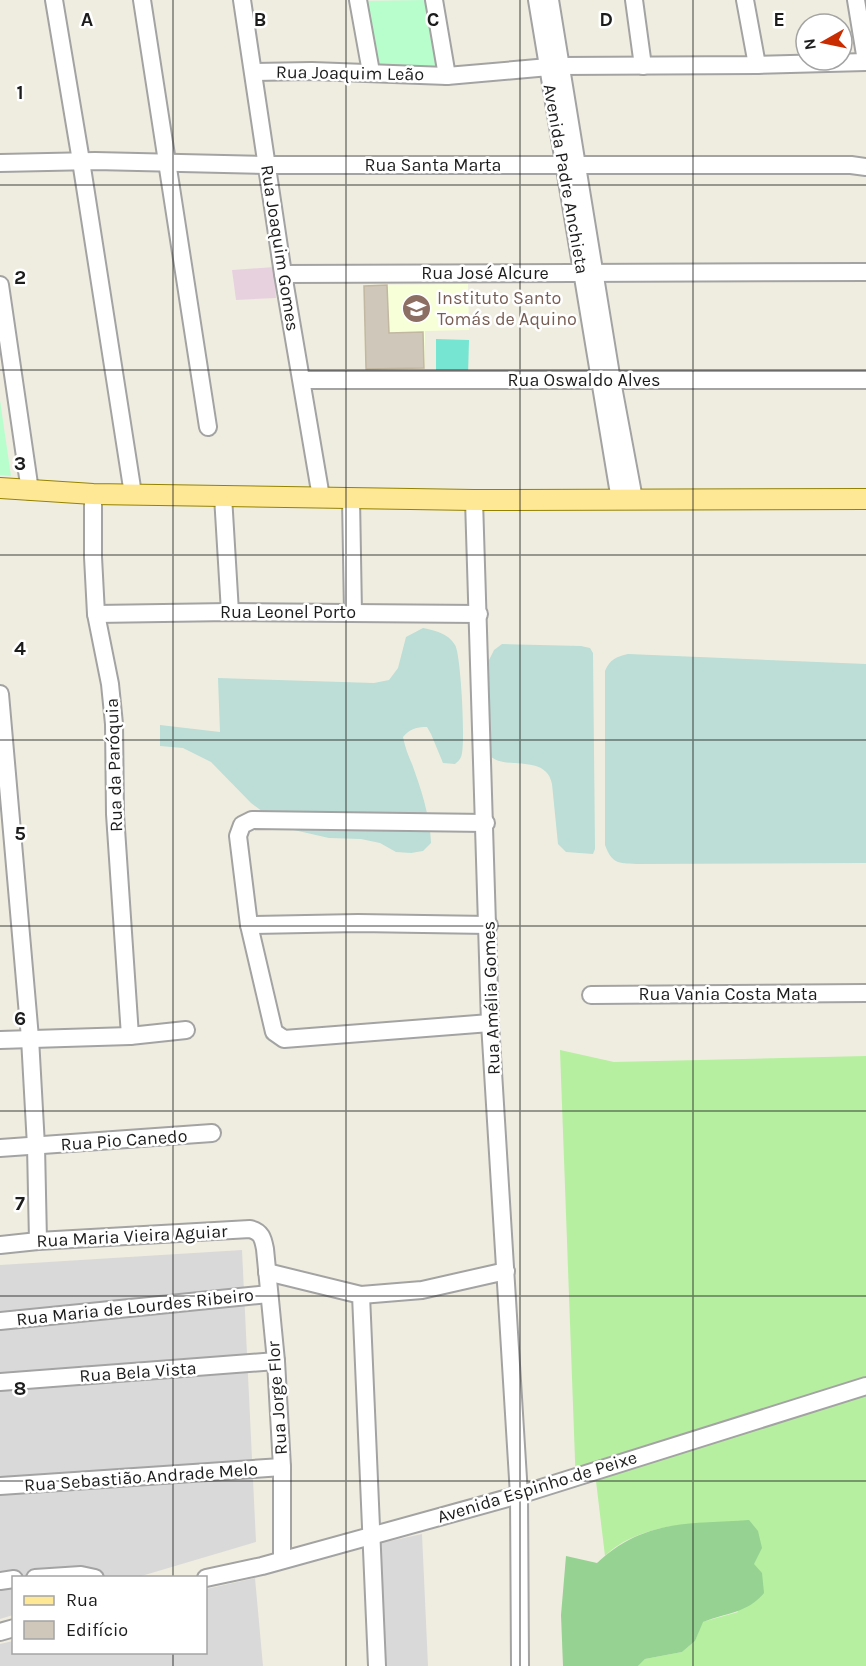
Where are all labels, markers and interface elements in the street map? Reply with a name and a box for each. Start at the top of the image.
text: A [81,8,94,31]
text: B [254,8,266,31]
text: C [427,8,439,31]
text: D [599,8,613,31]
text: E [773,8,785,31]
north arrow [794,12,854,72]
text: N [799,37,820,51]
street label: Rua Joaquim Leão [276,61,424,85]
text: 1 [16,81,24,104]
street label: Avenida Padre Anchieta [538,82,594,276]
street label: Rua Santa Marta [364,154,502,176]
street label: Rua Joaquim Gomes [256,163,304,333]
street label: Rua José Alcure [421,262,549,284]
text: 2 [14,266,26,289]
place label: Instituto Santo Tomás de Aquino [437,287,577,330]
school or university icon: Instituto Santo Tomás de Aquino [400,292,432,324]
street label: Rua Oswaldo Alves [507,369,661,391]
text: 3 [14,452,26,475]
street label: Rua Leonel Porto [220,601,356,623]
text: 4 [14,637,26,660]
street label: Rua da Paróquia [101,698,127,832]
text: 5 [14,822,26,845]
street label: Rua Amélia Gomes [477,921,505,1075]
street label: Rua Vania Costa Mata [638,983,818,1005]
text: 6 [14,1007,26,1030]
street label: Rua Pio Canedo [60,1125,188,1155]
text: 7 [15,1192,25,1215]
street label: Rua Maria Vieira Aguiar [36,1220,229,1252]
street label: Rua Maria de Lourdes Ribeiro [15,1284,255,1330]
street label: Rua Jorge Flor [262,1340,292,1456]
street label: Rua Bela Vista [79,1357,197,1387]
text: 8 [14,1377,26,1400]
street label: Avenida Espinho de Peixe [434,1446,640,1528]
street label: Rua Sebastião Andrade Melo [23,1458,259,1496]
legend [12,1576,207,1654]
text: Rua [66,1589,98,1611]
text: Edifício [66,1619,128,1641]

